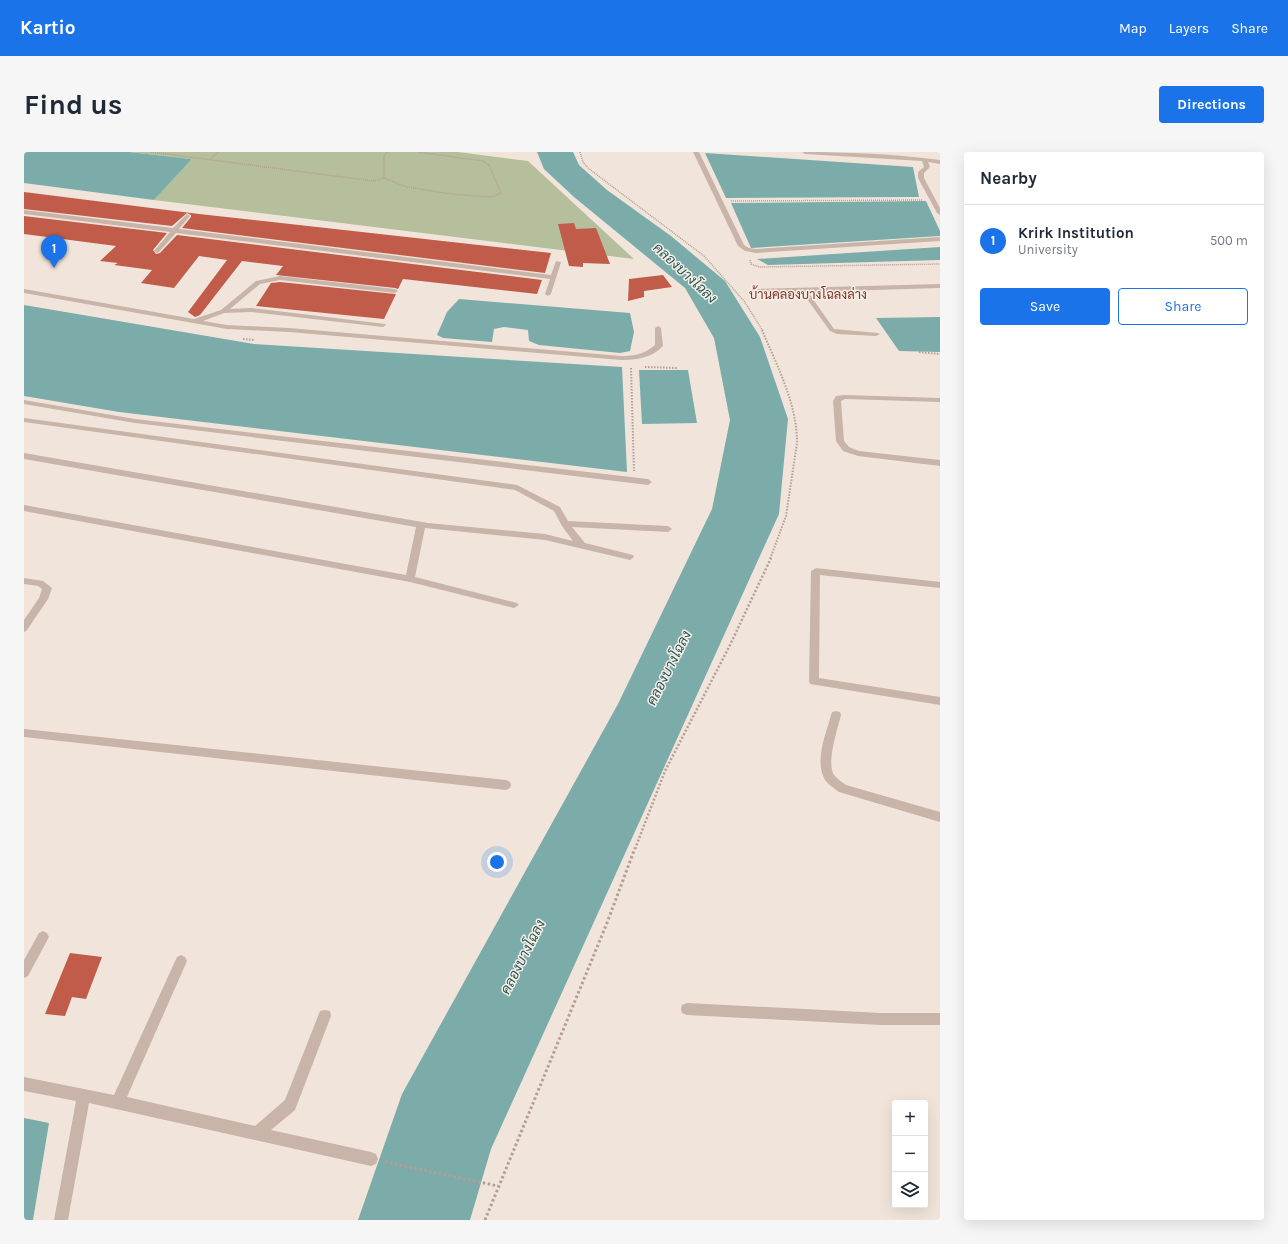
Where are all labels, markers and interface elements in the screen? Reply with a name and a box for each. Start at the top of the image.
text: Kartio [20,17,75,39]
text: Map [1119,20,1147,37]
text: Layers [1169,20,1209,37]
text: Share [1231,20,1268,37]
button: Directions [1159,86,1264,123]
text: Find us [24,88,123,121]
text: Nearby [980,168,1037,188]
text: Krirk Institution [1018,224,1134,242]
text: 1 [991,233,995,248]
text: 500 m [1210,233,1248,248]
pin: 1 [41,235,67,268]
water label: คลองบางโฉลง [650,239,720,307]
text: University [1018,242,1078,257]
district label: บ้านคลองบางโฉลงล่าง [749,285,867,302]
button: Save [980,288,1110,325]
button: Share [1118,288,1248,325]
water label: คลองบางโฉลง [643,628,695,708]
your location [487,852,507,872]
water label: คลองบางโฉลง [497,917,549,997]
map controls [892,1100,928,1208]
button: + [892,1100,928,1136]
button: − [892,1136,928,1172]
button: layers [892,1172,928,1208]

